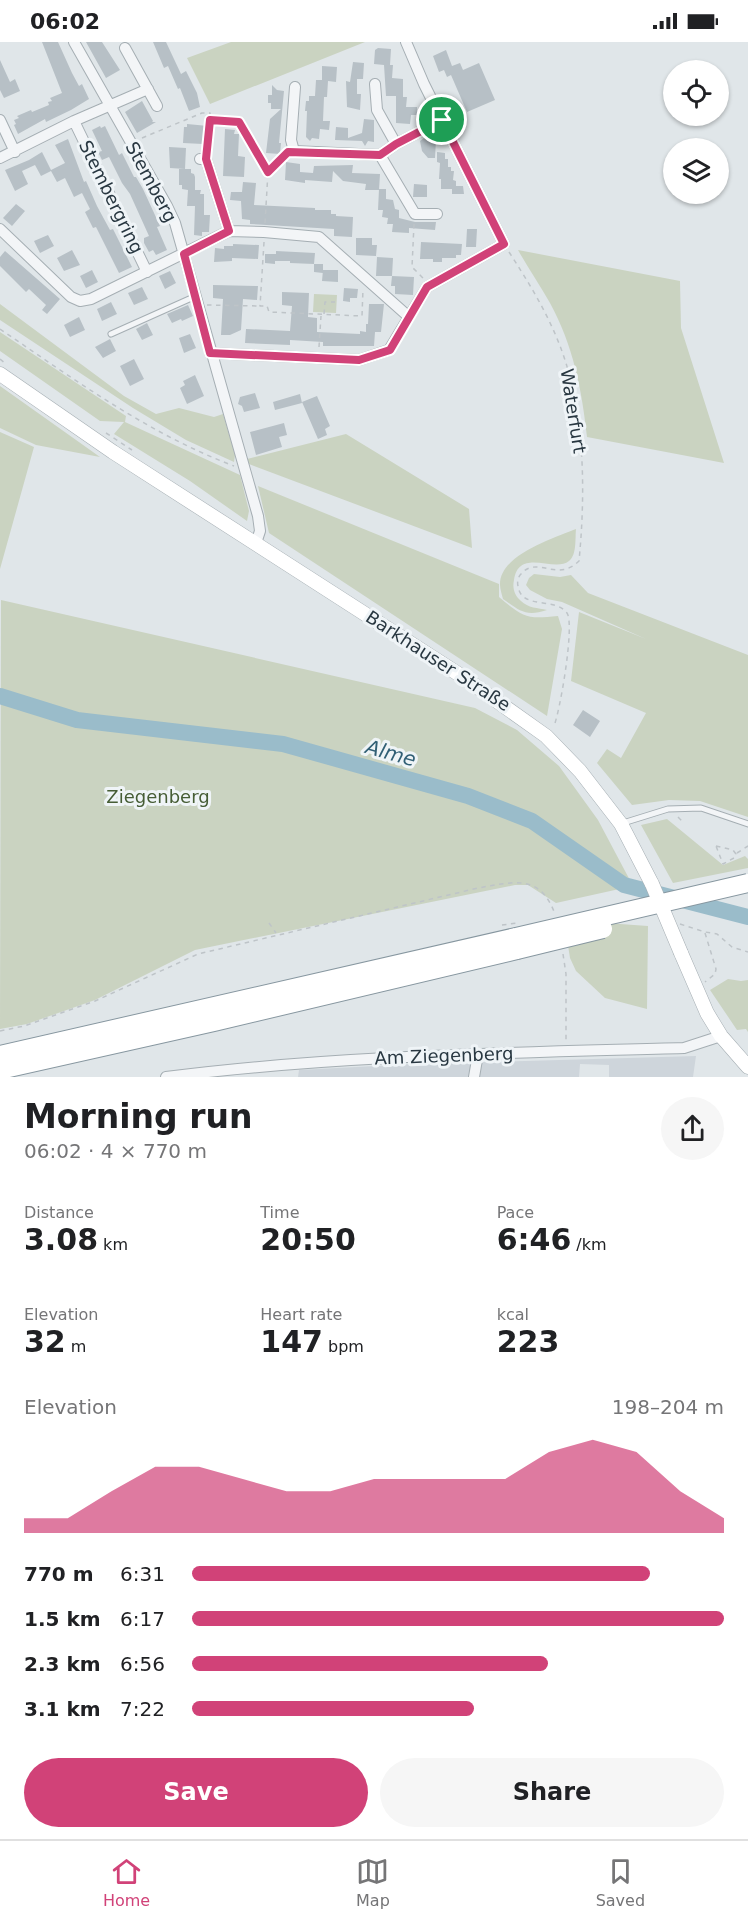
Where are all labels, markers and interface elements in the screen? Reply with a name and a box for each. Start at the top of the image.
text: 06:02 [30,9,100,34]
map controls [663,60,729,204]
button: locate [663,60,729,126]
pin [416,94,467,145]
icon: arrive [425,103,458,136]
street label: Stembergring [75,137,148,257]
street label: Stemberg [121,138,181,226]
button: layers [663,138,729,204]
street label: Waterfurt [556,367,591,455]
street label: Barkhauser Straße [362,606,514,715]
water label: Alme [361,734,419,772]
park label: Ziegenberg [106,786,210,807]
street label: Am Ziegenberg [374,1043,514,1068]
text: Morning run [24,1097,252,1136]
button: share [661,1097,724,1160]
text: 06:02 · 4 × 770 m [24,1139,207,1163]
text: Distance [24,1203,94,1222]
text: Time [260,1203,299,1222]
text: Pace [497,1203,534,1222]
text: 3.08 [24,1222,98,1257]
text: 20:50 [260,1222,356,1257]
text: 6:46 [497,1222,571,1257]
text: km [98,1235,128,1254]
text: /km [571,1235,607,1254]
text: Elevation [24,1305,98,1324]
text: Heart rate [260,1305,342,1324]
text: kcal [497,1305,529,1324]
text: 32 [24,1324,66,1359]
text: 147 [260,1324,323,1359]
text: 223 [497,1324,559,1359]
text: m [66,1337,86,1356]
text: bpm [323,1337,364,1356]
text: Elevation [24,1395,117,1419]
text: 198–204 m [612,1395,724,1419]
text: 770 m [24,1562,94,1586]
text: 6:31 [120,1562,165,1586]
text: 1.5 km [24,1607,101,1631]
text: 6:17 [120,1607,165,1631]
text: 2.3 km [24,1652,101,1676]
text: 6:56 [120,1652,165,1676]
text: 3.1 km [24,1697,101,1721]
text: 7:22 [120,1697,165,1721]
button: Save [24,1758,368,1827]
button: Share [380,1758,724,1827]
tab: Home [103,1855,150,1910]
tab: Map [356,1855,390,1910]
tab: Saved [596,1855,645,1910]

